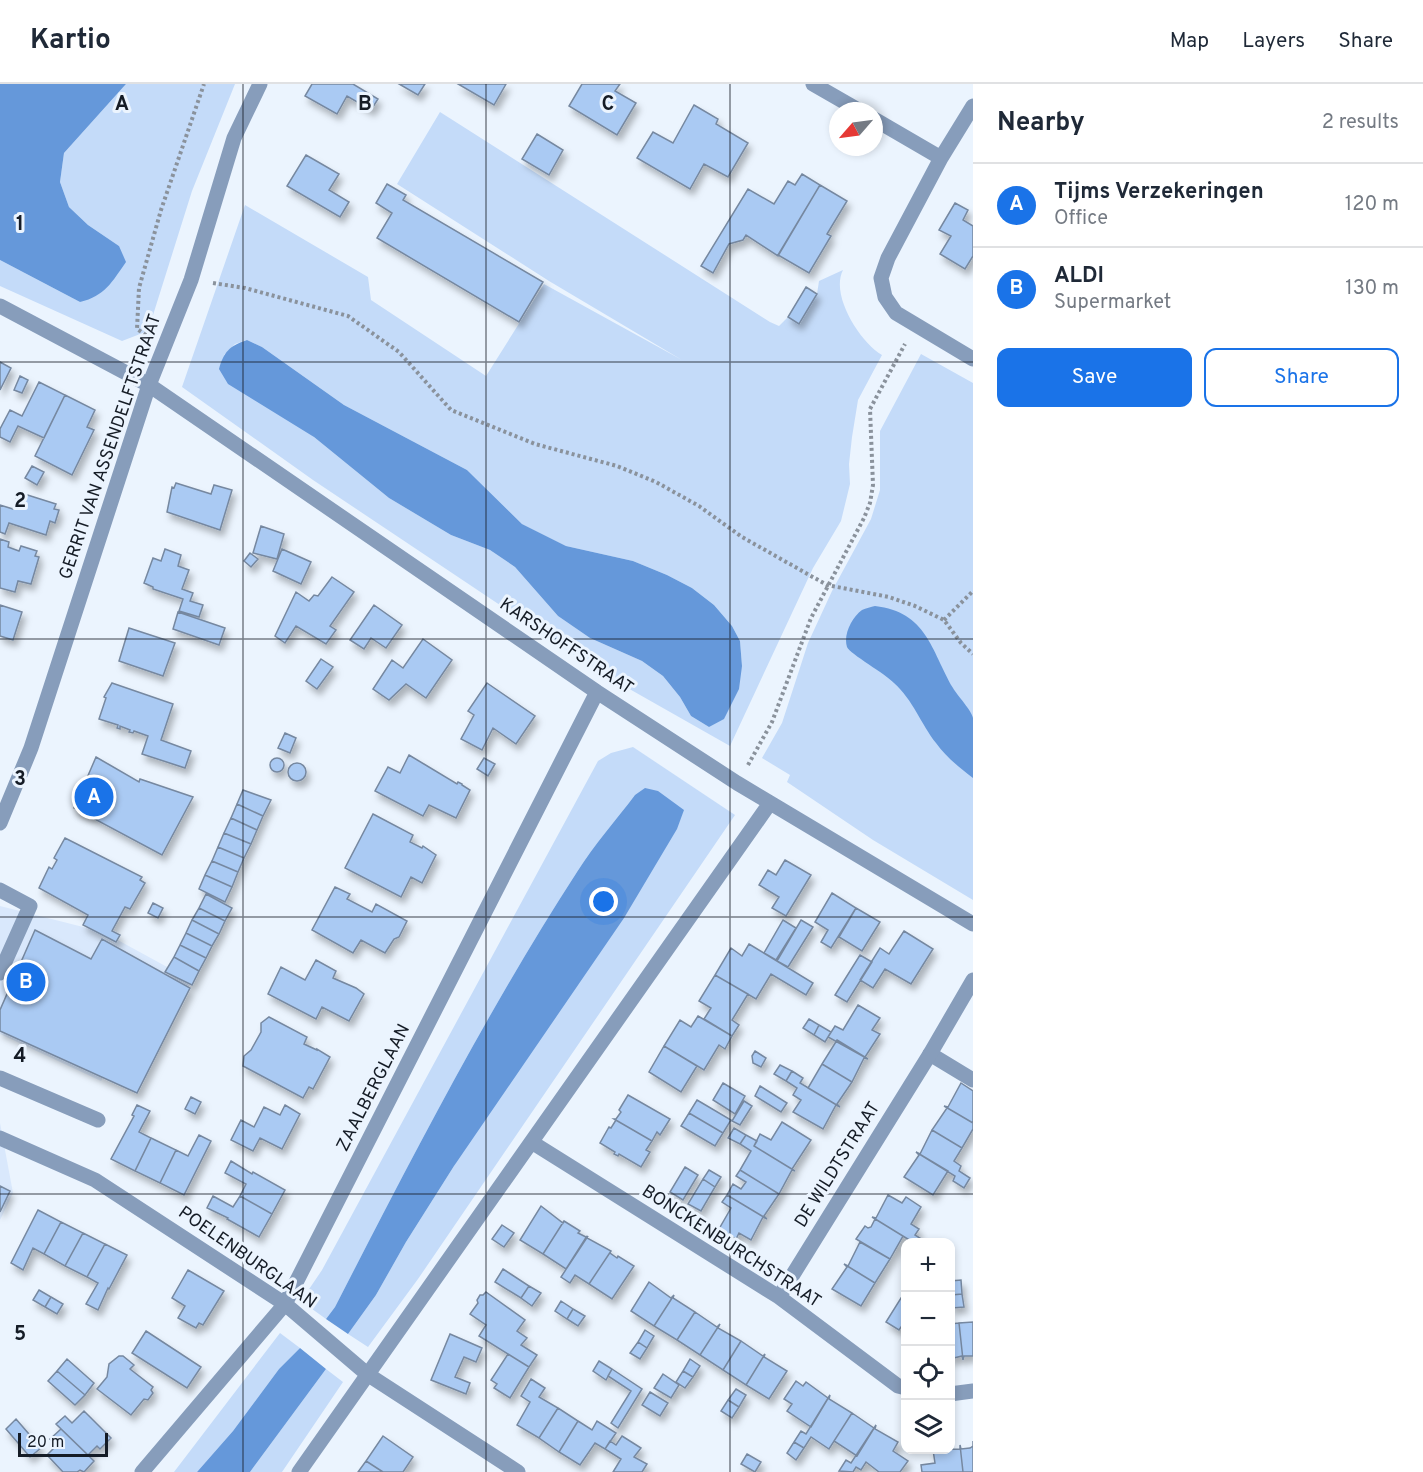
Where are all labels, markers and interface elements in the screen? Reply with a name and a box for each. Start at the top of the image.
text: Kartio [30,23,111,59]
text: Map [1170,28,1209,55]
text: Layers [1242,28,1305,55]
text: Share [1338,28,1393,55]
text: A [115,92,129,118]
text: B [358,92,372,118]
text: C [602,92,614,118]
north arrow [829,102,883,156]
text: Nearby [997,107,1085,140]
text: 2 results [1322,110,1399,136]
text: Tijms Verzekeringen [1054,179,1264,206]
text: A [1009,192,1024,218]
text: 120 m [1345,192,1399,218]
text: Office [1054,206,1108,232]
text: 1 [16,212,24,238]
text: ALDI [1054,263,1104,290]
text: B [1010,276,1023,302]
text: 130 m [1345,276,1399,302]
text: Supermarket [1054,290,1171,316]
street label: GERRIT VAN ASSENDELFTSTRAAT [55,311,167,583]
button: Save [997,348,1192,407]
button: Share [1204,348,1399,407]
text: 2 [14,489,26,515]
street label: KARSHOFFSTRAAT [495,594,637,700]
text: 3 [14,767,26,793]
pin: A [74,774,113,820]
your location [589,887,618,916]
pin: B [6,960,46,1004]
street label: ZAALBERGLAAN [332,1020,416,1156]
text: 4 [14,1044,26,1070]
street label: DE WILDTSTRAAT [790,1098,886,1232]
street label: BONCKENBURCHSTRAAT [637,1180,825,1314]
street label: POELENBURGLAAN [173,1202,321,1314]
map controls [901,1238,955,1454]
button: + [901,1238,955,1292]
button: − [901,1292,955,1346]
text: 5 [14,1322,26,1348]
button: locate [901,1346,955,1400]
button: layers [901,1400,955,1454]
scale bar [18,1430,108,1458]
text: 20 m [27,1433,64,1453]

